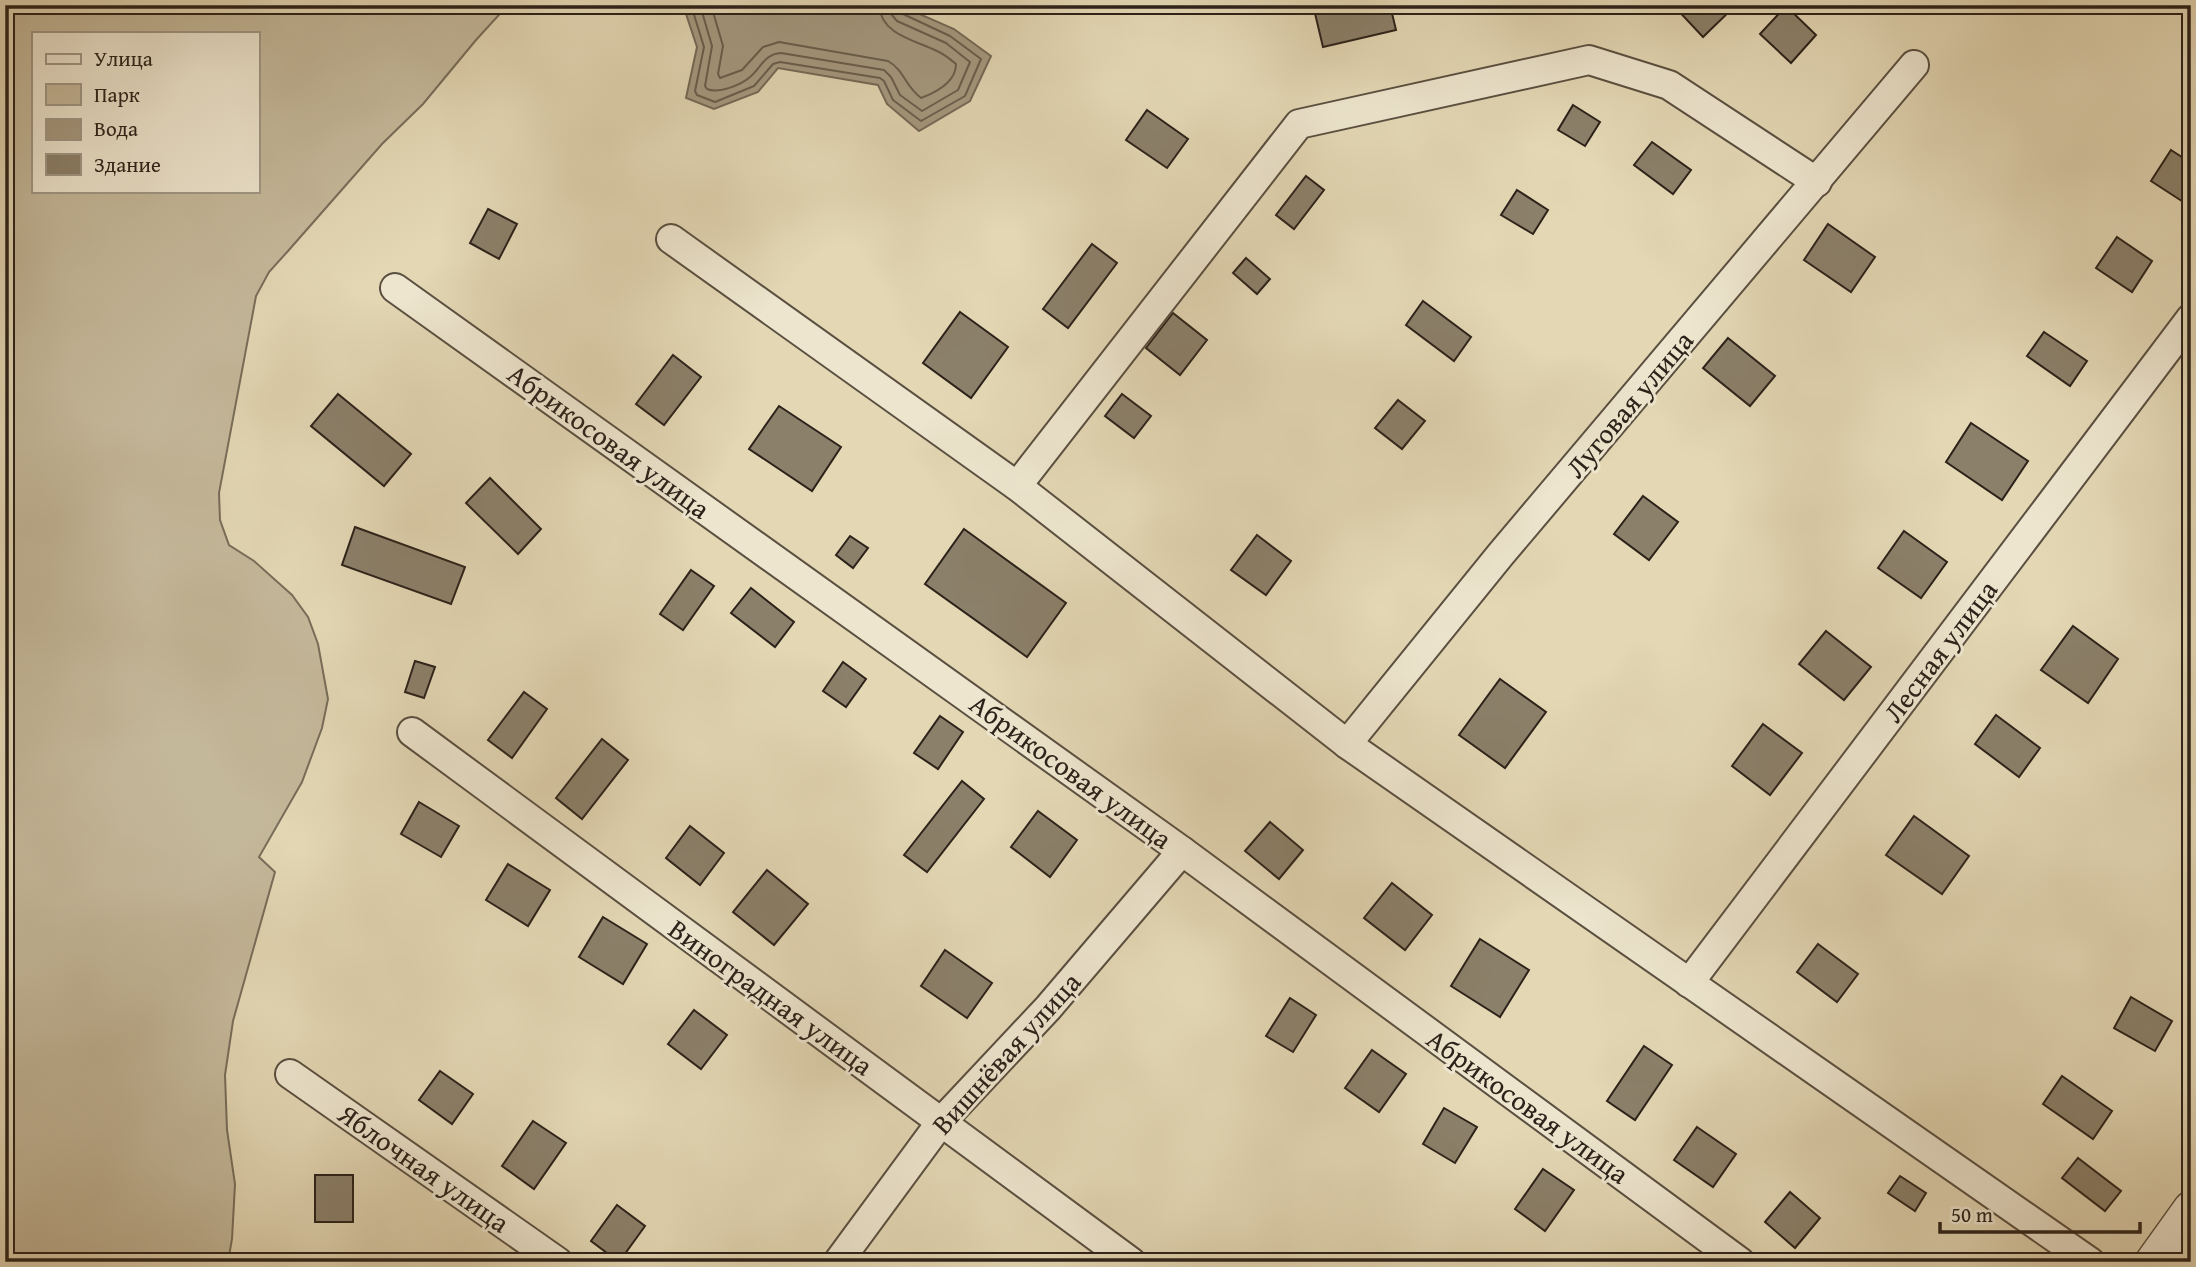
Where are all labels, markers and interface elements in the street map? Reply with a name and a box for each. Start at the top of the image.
legend [32,32,259,192]
text: Улица [94,43,153,74]
text: Парк [94,79,140,110]
text: Вода [94,113,138,144]
text: Здание [94,149,161,180]
street label: Луговая улица [1555,321,1703,486]
street label: Абрикосовая улица [499,353,720,529]
street label: Лесная улица [1872,570,2007,730]
street label: Абрикосовая улица [961,683,1182,859]
street label: Виноградная улица [661,908,883,1085]
street label: Вишнёвая улица [921,962,1090,1143]
street label: Абрикосовая улица [1418,1018,1639,1194]
street label: Яблочная улица [329,1093,519,1242]
scale bar [1940,1190,2140,1234]
text: 50 m [1951,1199,1993,1230]

